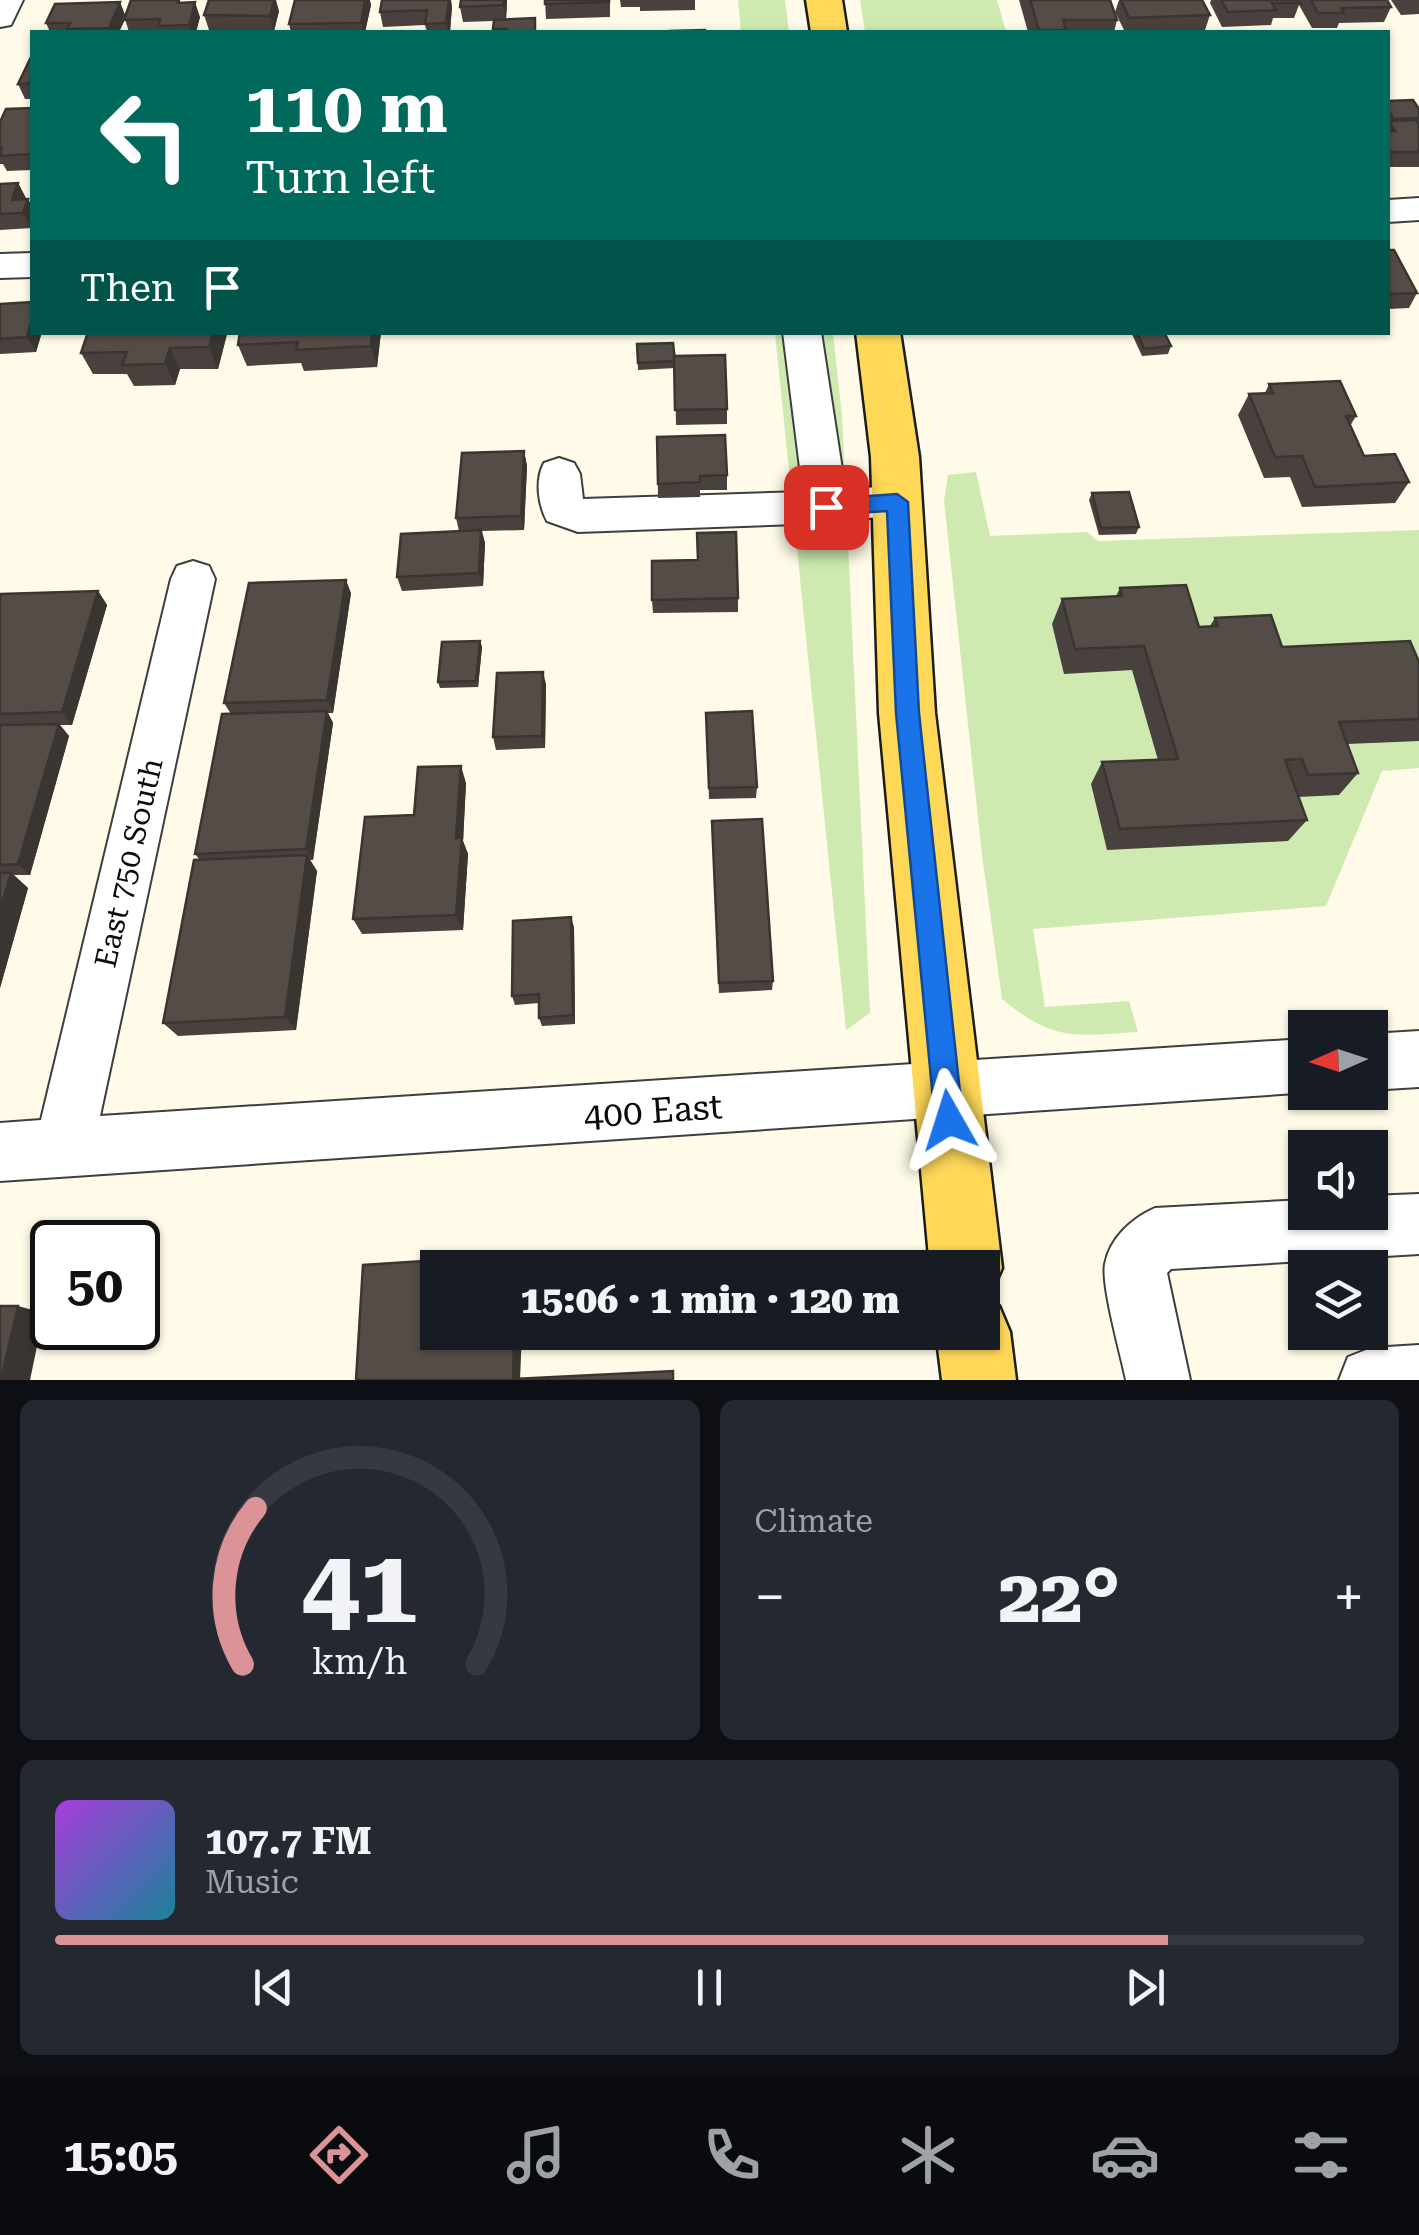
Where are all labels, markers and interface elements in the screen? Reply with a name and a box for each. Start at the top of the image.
text: 110 m [245,67,448,149]
icon: left [80,70,210,200]
text: Turn left [245,151,435,204]
icon: arrive [195,260,250,315]
text: Then [80,266,175,310]
pin [784,465,869,550]
icon: arrive [799,480,854,535]
street label: East 750 South [87,755,170,971]
north arrow [1288,1010,1388,1110]
map controls [1288,1010,1388,1350]
position arrow [897,1068,1001,1172]
street label: 400 East [582,1086,724,1137]
button: sound [1288,1130,1388,1230]
speed limit sign: 50 [30,1220,160,1350]
button: layers [1288,1250,1388,1350]
text: 15:06 · 1 min · 120 m [520,1278,900,1322]
text: Climate [755,1502,873,1540]
text: 41 [302,1526,418,1647]
text: 22° [998,1552,1120,1640]
text: − [755,1565,785,1629]
text: + [1333,1565,1364,1629]
text: km/h [312,1641,408,1683]
text: 107.7 FM [205,1819,372,1863]
text: Music [205,1863,299,1901]
icon: previous [246,1960,301,2015]
icon: pause [682,1960,737,2015]
icon: next [1118,1960,1173,2015]
icon: directions [304,2120,374,2190]
icon: music [501,2120,571,2190]
icon: phone [697,2120,767,2190]
icon: climate [893,2120,963,2190]
icon: car [1090,2120,1160,2190]
icon: filters [1286,2120,1356,2190]
text: 15:05 [63,2129,178,2182]

